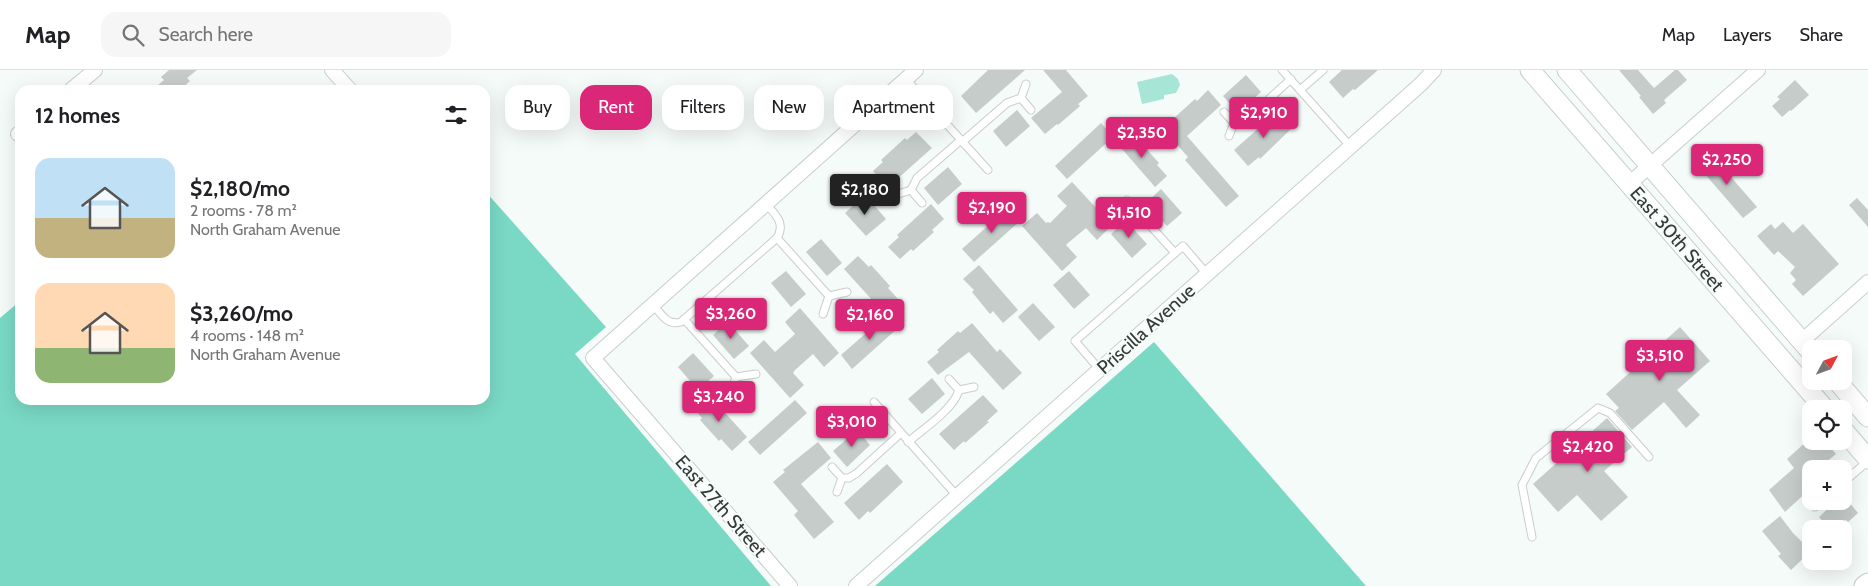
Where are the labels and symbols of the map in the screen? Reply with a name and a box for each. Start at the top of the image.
pin: $2,910 [1223,97,1305,139]
pin: $2,350 [1101,116,1183,159]
pin: $2,250 [1686,144,1768,186]
pin: $2,180 [824,174,906,216]
street label: East 30th Street [1625,182,1729,297]
pin: $2,190 [951,191,1033,234]
pin: $1,510 [1088,196,1170,239]
street label: Priscilla Avenue [1092,279,1200,379]
pin: $3,260 [690,298,772,340]
pin: $2,160 [829,298,911,341]
pin: $3,510 [1619,340,1701,382]
north arrow [1802,340,1852,390]
pin: $3,240 [678,380,760,423]
pin: $3,010 [811,406,893,448]
pin: $2,420 [1547,430,1629,473]
street label: East 27th Street [670,450,772,562]

